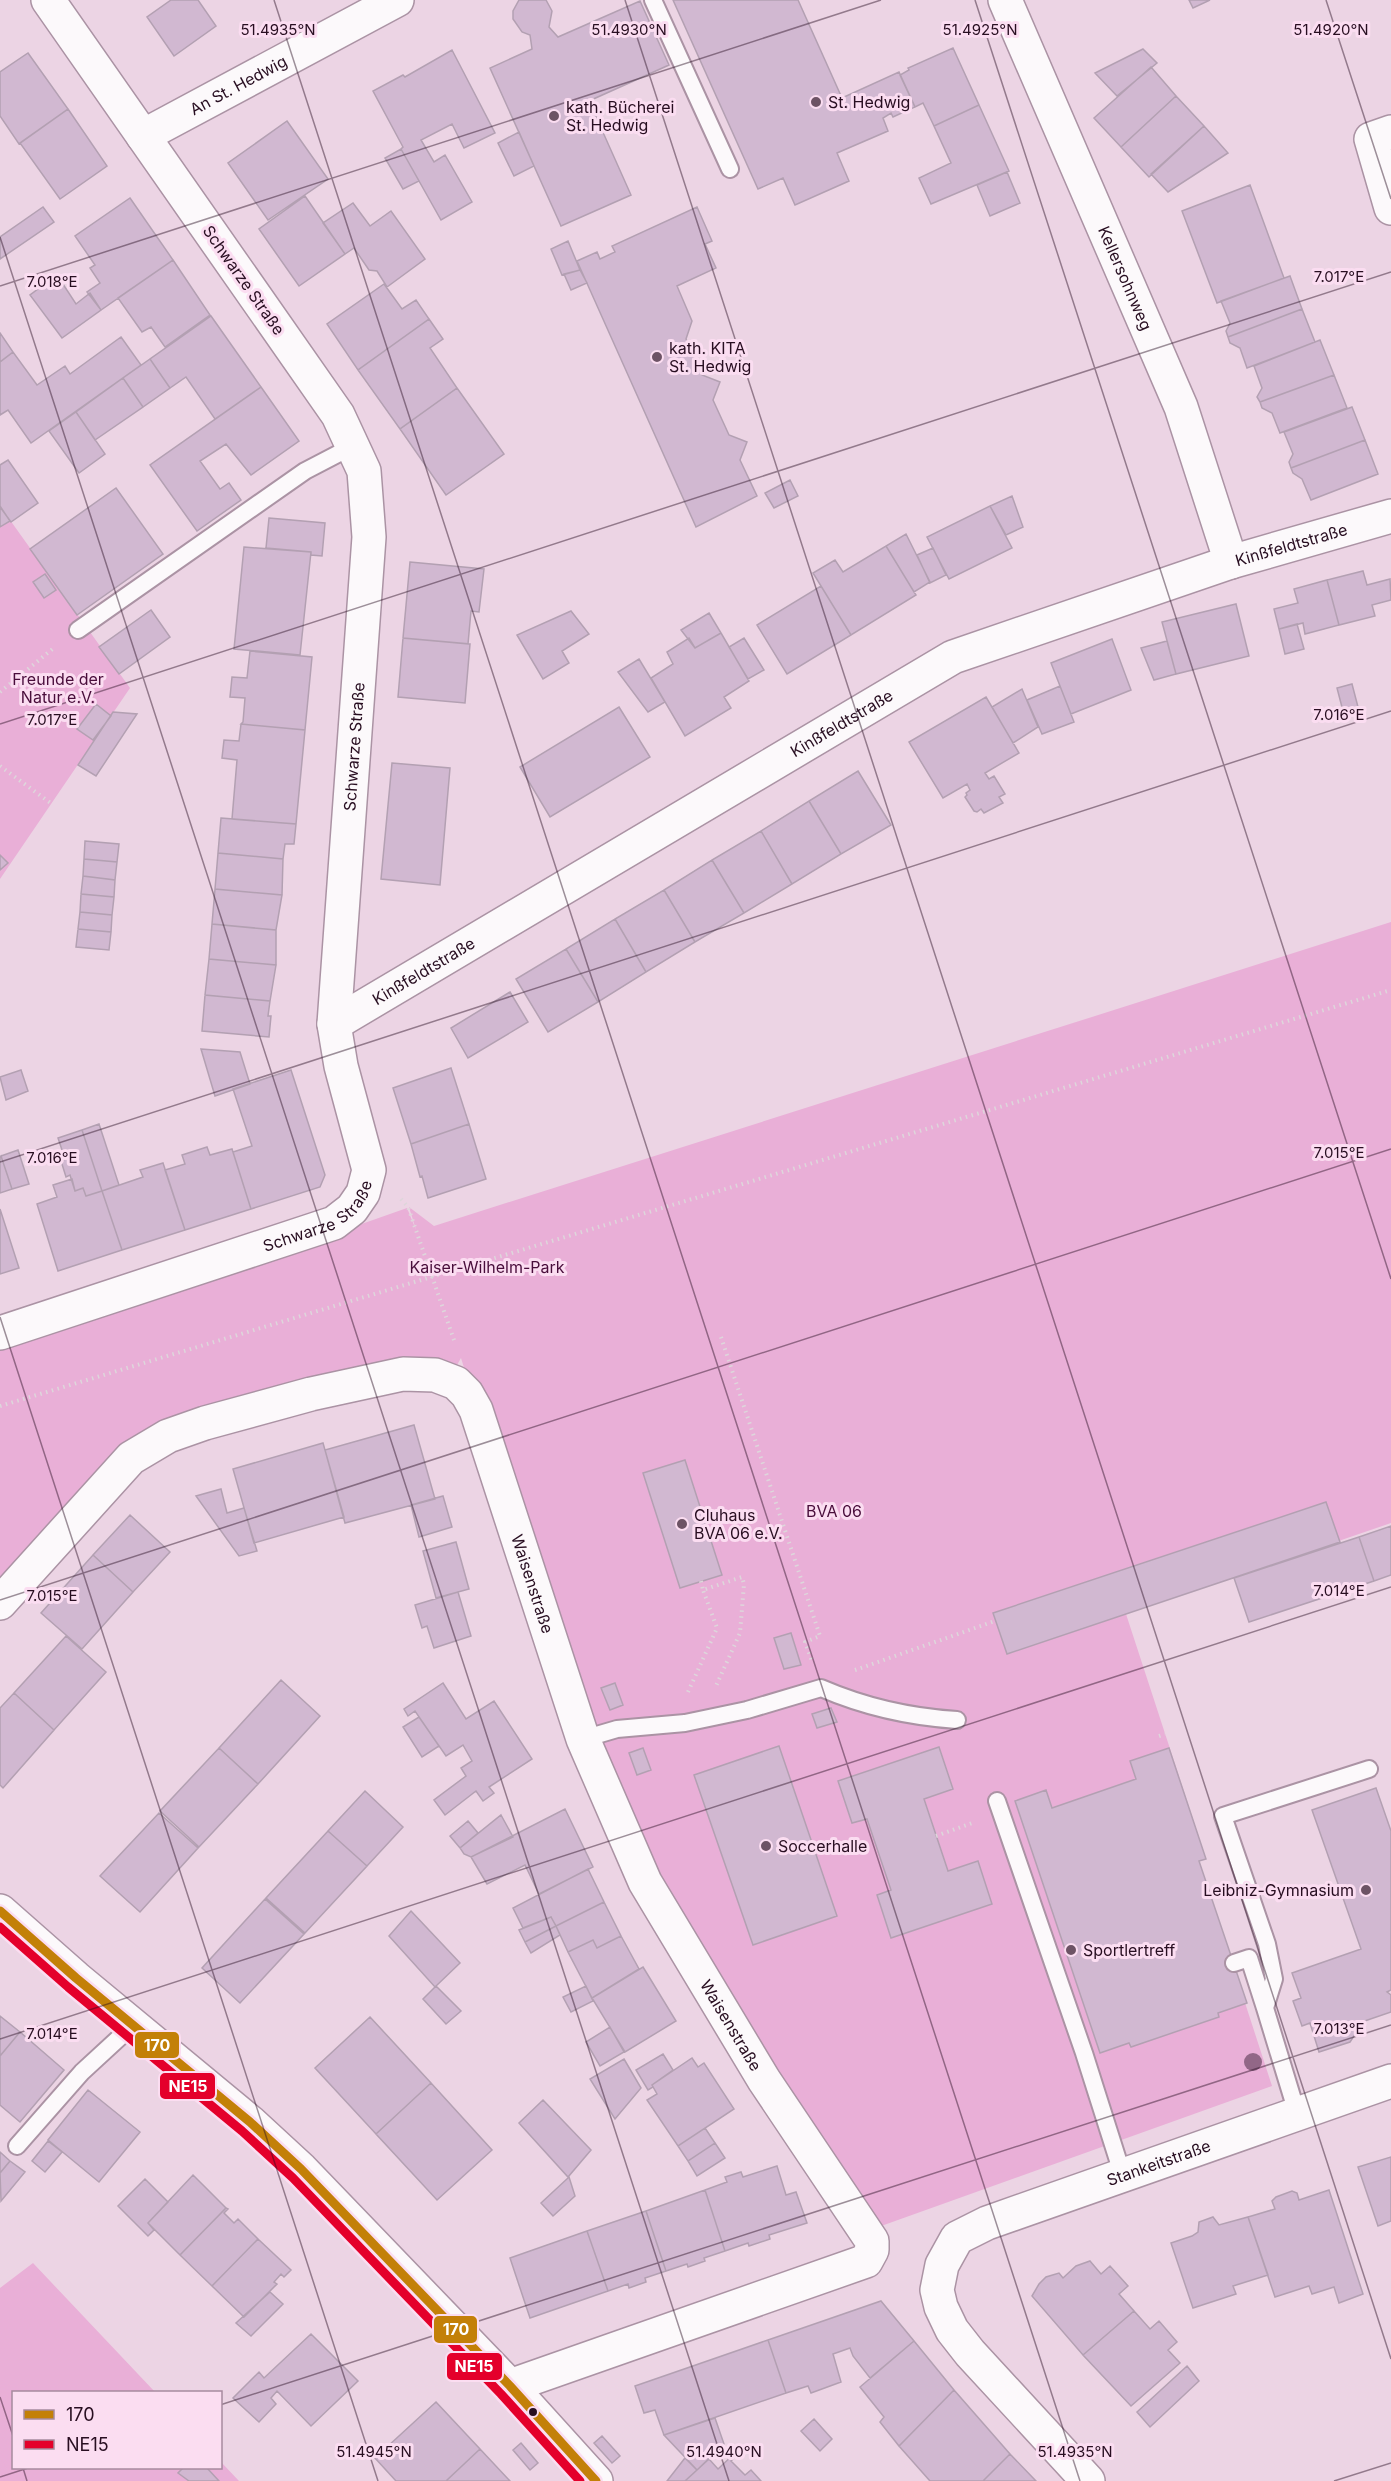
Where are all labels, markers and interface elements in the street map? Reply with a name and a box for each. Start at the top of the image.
text: 51.4935°N [240,20,316,39]
text: 51.4930°N [591,20,667,39]
text: 51.4925°N [943,20,1017,39]
text: 51.4920°N [1293,20,1369,39]
street label: An St. Hedwig [186,51,290,119]
place label: St. Hedwig [828,92,910,112]
marker: St. Hedwig [809,95,823,109]
place label: kath. Bücherei St. Hedwig [566,97,674,135]
marker: kath. Bücherei St. Hedwig [547,109,561,123]
street label: Schwarze Straße [199,221,289,339]
street label: Kellersohnweg [1094,223,1157,333]
text: 7.017°E [1314,267,1364,286]
text: 7.018°E [26,272,78,291]
place label: kath. KITA St. Hedwig [669,338,751,376]
marker: kath. KITA St. Hedwig [650,350,664,364]
street label: Kinßfeldtstraße [1233,519,1350,570]
park label: Freunde der Natur e.V. [12,669,104,707]
street label: Schwarze Straße [339,682,369,812]
street label: Kinßfeldtstraße [787,685,896,761]
text: 7.016°E [1313,705,1365,724]
text: 7.017°E [27,710,77,729]
street label: Kinßfeldtstraße [369,933,478,1009]
text: 7.015°E [1313,1143,1365,1162]
text: 7.016°E [26,1148,78,1167]
street label: Schwarze Straße [260,1178,376,1256]
park label: Kaiser-Wilhelm-Park [409,1257,565,1277]
park label: BVA 06 [806,1501,862,1521]
place label: Cluhaus BVA 06 e.V. [694,1505,783,1543]
marker: Cluhaus BVA 06 e.V. [675,1517,689,1531]
street label: Waisenstraße [507,1532,558,1636]
text: 7.014°E [1313,1581,1365,1600]
text: 7.015°E [26,1586,78,1605]
place label: Soccerhalle [778,1836,867,1856]
marker: Soccerhalle [759,1839,773,1853]
place label: Leibniz-Gymnasium [1203,1880,1354,1900]
marker: Leibniz-Gymnasium [1359,1883,1373,1897]
place label: Sportlertreff [1083,1940,1175,1960]
marker: Sportlertreff [1064,1943,1078,1957]
street label: Waisenstraße [696,1976,766,2074]
text: 7.013°E [1313,2019,1365,2038]
text: 7.014°E [26,2024,78,2043]
line badge: 170 [134,2031,180,2059]
text: 170 [144,2035,171,2055]
line badge: NE15 [159,2072,216,2100]
text: NE15 [168,2076,208,2096]
street label: Stankeitstraße [1104,2135,1213,2190]
line badge: 170 [433,2315,478,2344]
text: 170 [443,2319,470,2339]
line badge: NE15 [446,2352,503,2381]
text: NE15 [454,2356,494,2376]
legend [12,2391,222,2469]
text: 170 [66,2404,95,2425]
unlabelled marker [527,2406,539,2418]
text: NE15 [66,2434,109,2455]
text: 51.4945°N [336,2442,412,2461]
text: 51.4940°N [686,2442,762,2461]
text: 51.4935°N [1037,2442,1113,2461]

